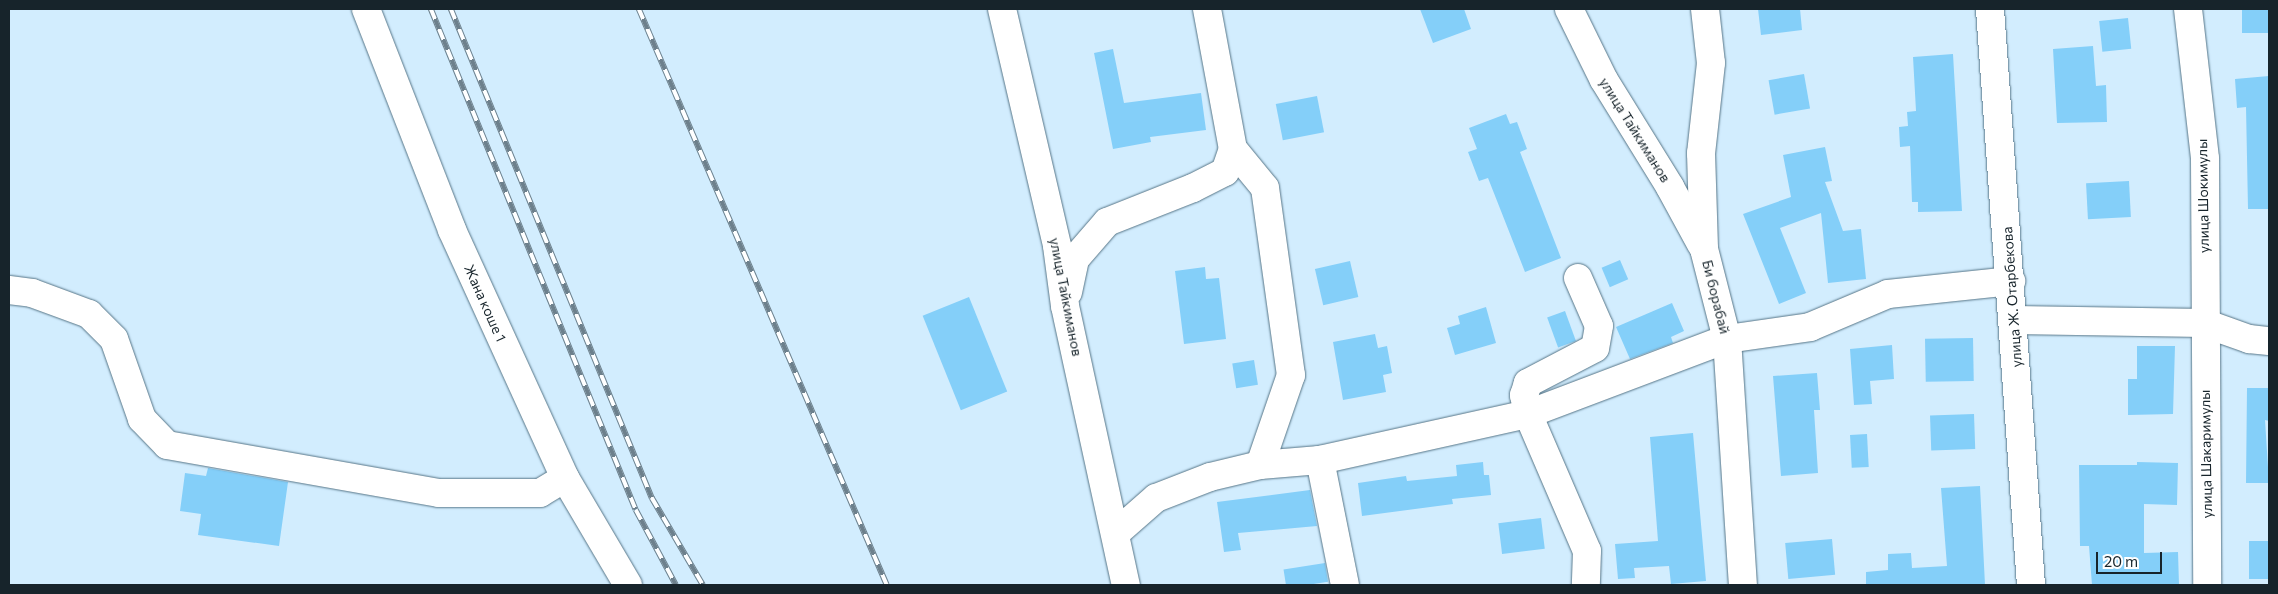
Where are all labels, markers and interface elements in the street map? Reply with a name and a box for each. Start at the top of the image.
street label: улица Тайкиманов [1596,74,1674,186]
street label: улица Шокимулы [2194,139,2212,253]
street label: улица Ж. Отарбекова [1999,226,2025,368]
street label: улица Тайкиманов [1046,236,1086,358]
street label: Би борабай [1699,258,1733,336]
street label: Жана коше 1 [460,262,510,344]
street label: улица Шакаримулы [2196,390,2216,518]
scale bar [2098,542,2164,574]
text: 20 m [2104,552,2138,570]

